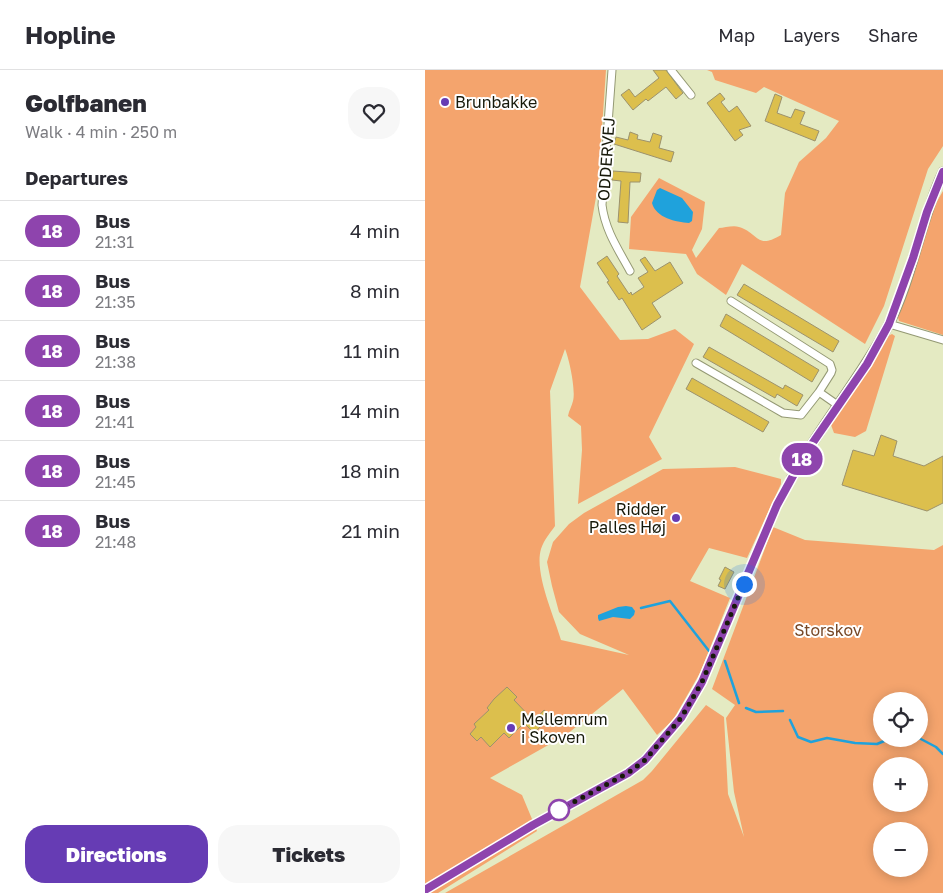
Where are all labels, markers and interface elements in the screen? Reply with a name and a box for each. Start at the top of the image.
text: Hopline [25,20,116,49]
text: Map [718,24,755,46]
text: Layers [783,24,840,46]
text: Share [868,24,918,46]
button: heart [348,87,400,139]
text: Golfbanen [25,88,147,117]
place label: Brunbakke [455,92,537,112]
marker: Brunbakke [439,96,451,108]
street label: ODDERVEJ [593,116,619,202]
text: Walk · 4 min · 250 m [25,122,177,142]
text: Departures [25,166,128,189]
text: Bus [95,209,130,232]
text: 4 min [350,219,400,242]
text: 18 [42,220,63,242]
text: 21:31 [95,232,134,252]
text: Bus [95,269,130,292]
text: 8 min [350,279,400,302]
text: 18 [42,280,63,302]
text: 21:35 [95,292,135,312]
text: Bus [95,329,130,352]
text: 11 min [343,339,400,362]
text: 18 [42,340,63,362]
text: 21:38 [95,352,136,372]
text: Bus [95,389,130,412]
text: 14 min [341,399,400,422]
text: 18 [42,400,63,422]
text: 21:41 [95,412,134,432]
line badge: 18 [779,443,825,475]
text: 18 [792,448,812,470]
text: Bus [95,449,130,472]
text: 18 min [341,459,400,482]
text: 18 [42,460,63,482]
text: 21:45 [95,472,136,492]
place label: Ridder Palles Høj [589,499,666,537]
text: Bus [95,509,130,532]
marker: Ridder Palles Høj [670,512,682,524]
text: 21 min [341,519,400,542]
text: 18 [42,520,63,542]
text: 21:48 [95,532,136,552]
your location [732,572,757,597]
park label: Storskov [794,620,862,640]
map controls [873,692,928,877]
button: locate [873,692,928,747]
place label: Mellemrum i Skoven [521,709,608,747]
marker: Mellemrum i Skoven [505,722,517,734]
button: + [873,757,928,812]
unlabelled marker [548,799,570,821]
button: − [873,822,928,877]
button: Directions [25,825,208,883]
button: Tickets [218,825,400,883]

